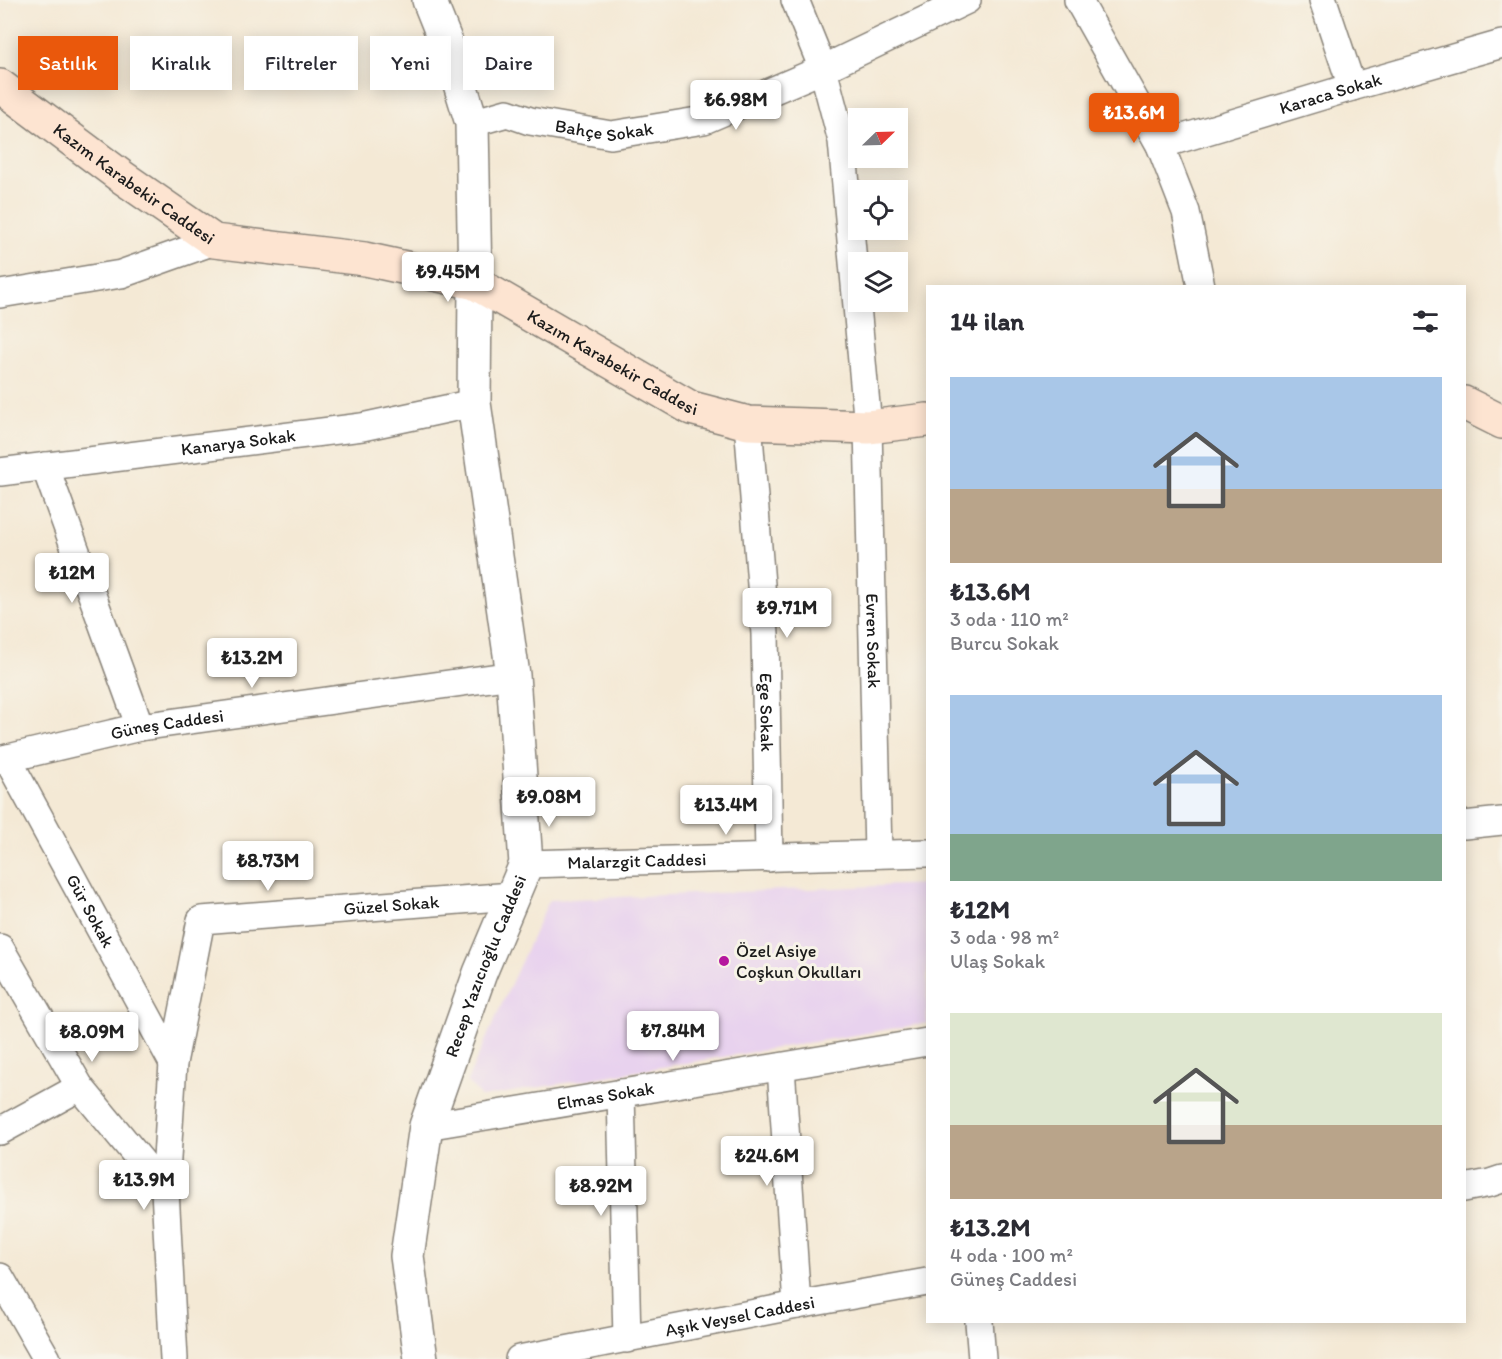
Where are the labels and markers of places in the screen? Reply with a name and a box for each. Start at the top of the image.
pin: ₺6.98M [687,80,785,131]
pin: ₺13.6M [1085,93,1183,144]
pin: ₺9.45M [399,252,497,303]
pin: ₺12M [36,553,108,604]
pin: ₺9.71M [738,588,836,639]
pin: ₺13.2M [203,638,301,689]
pin: ₺9.08M [500,777,598,828]
pin: ₺13.4M [677,785,775,836]
pin: ₺8.73M [219,841,317,892]
place label: Özel Asiye Coşkun Okulları [736,940,861,983]
marker: Özel Asiye Coşkun Okulları [717,954,731,968]
pin: ₺7.84M [624,1011,722,1062]
pin: ₺8.09M [43,1012,141,1063]
pin: ₺24.6M [718,1136,816,1187]
pin: ₺13.9M [95,1160,193,1211]
pin: ₺8.92M [552,1166,650,1217]

